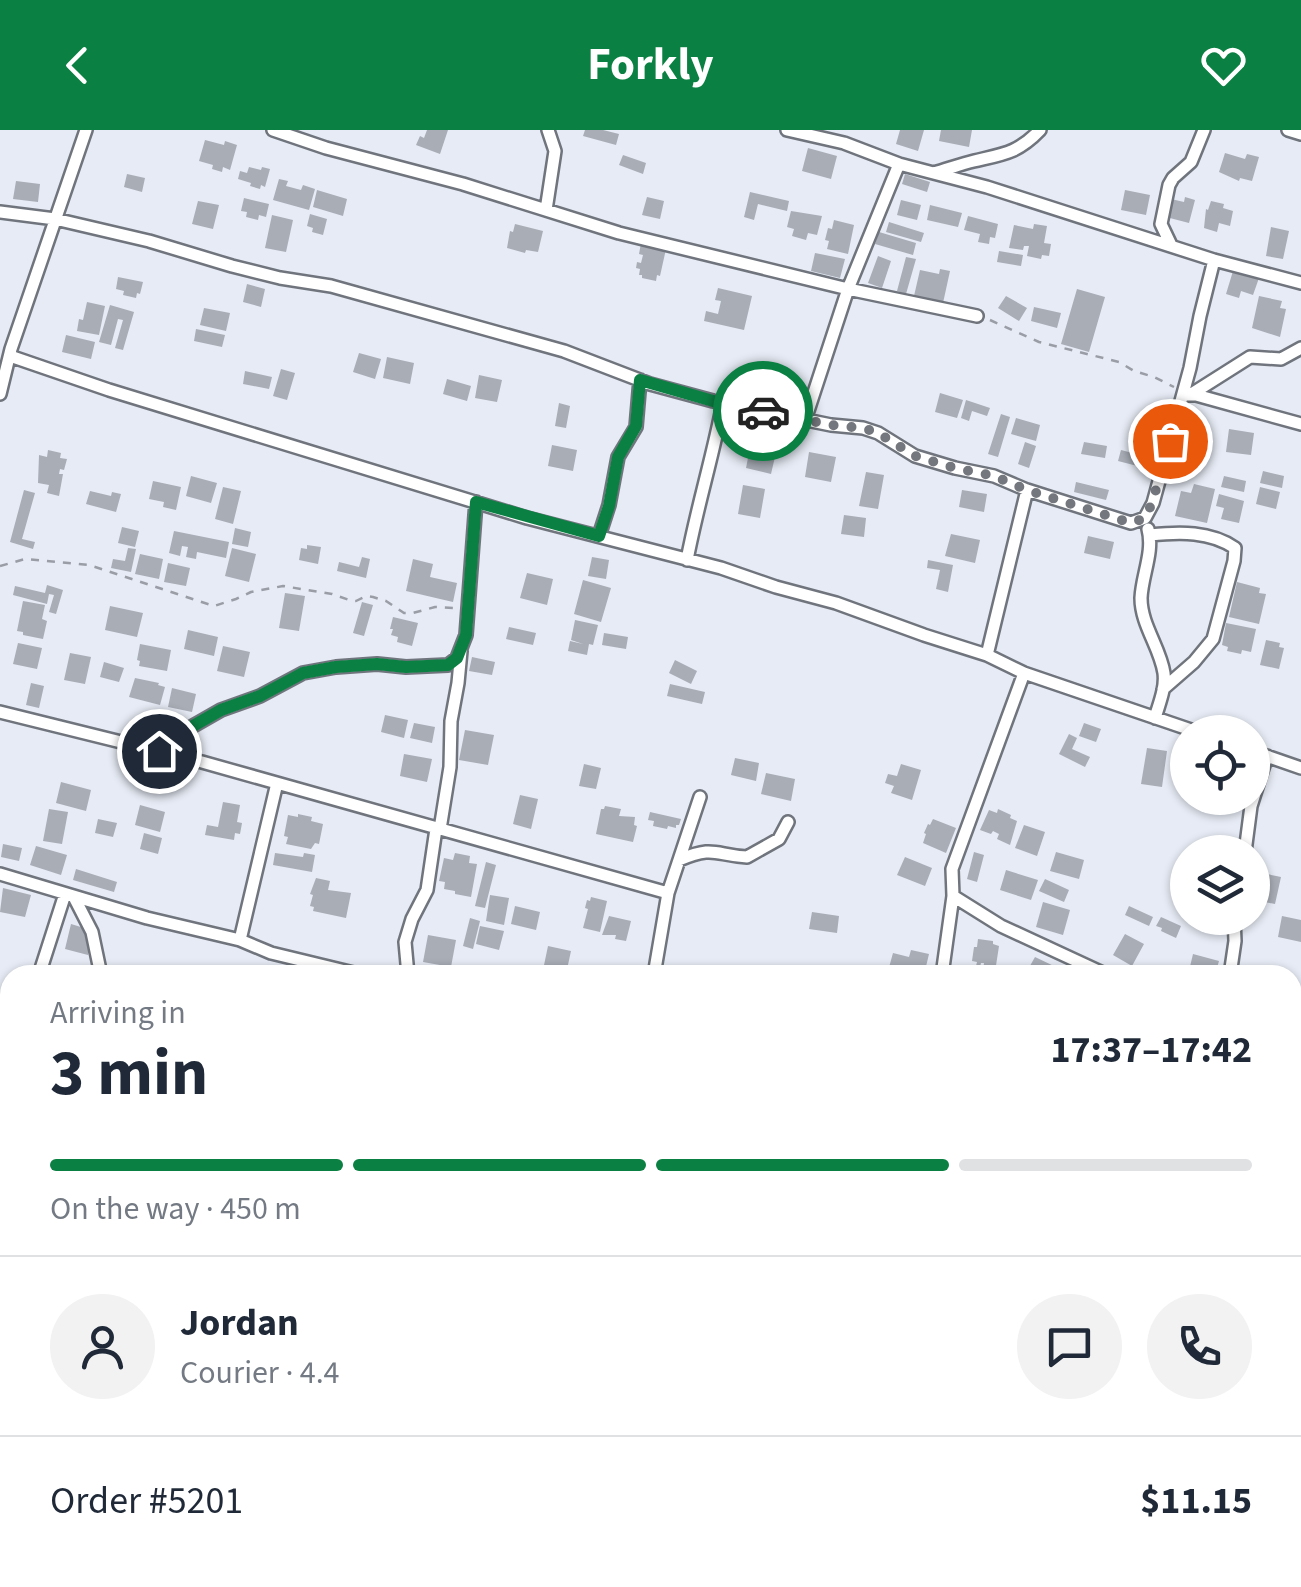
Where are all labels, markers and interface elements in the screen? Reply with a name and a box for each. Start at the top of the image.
text: Forkly [587,33,714,97]
icon: back [50,38,105,93]
icon: heart [1196,38,1251,93]
courier [713,361,813,461]
icon: car [736,384,791,439]
pin [1128,399,1213,484]
icon: bag [1143,414,1198,469]
pin [117,709,202,794]
map controls [1170,715,1270,935]
button: locate [1170,715,1270,815]
icon: home [132,724,187,779]
button: layers [1170,835,1270,935]
text: Arriving in [50,990,186,1036]
text: 17:37–17:42 [1050,1023,1252,1077]
text: 3 min [50,1027,208,1120]
text: On the way · 450 m [50,1186,301,1232]
button: person [50,1294,155,1399]
button: chat [1017,1294,1122,1399]
button: phone [1147,1294,1252,1399]
text: Jordan [180,1296,299,1350]
text: Courier · 4.4 [180,1350,340,1396]
text: Order #5201 [50,1474,243,1528]
text: $11.15 [1140,1474,1252,1528]

